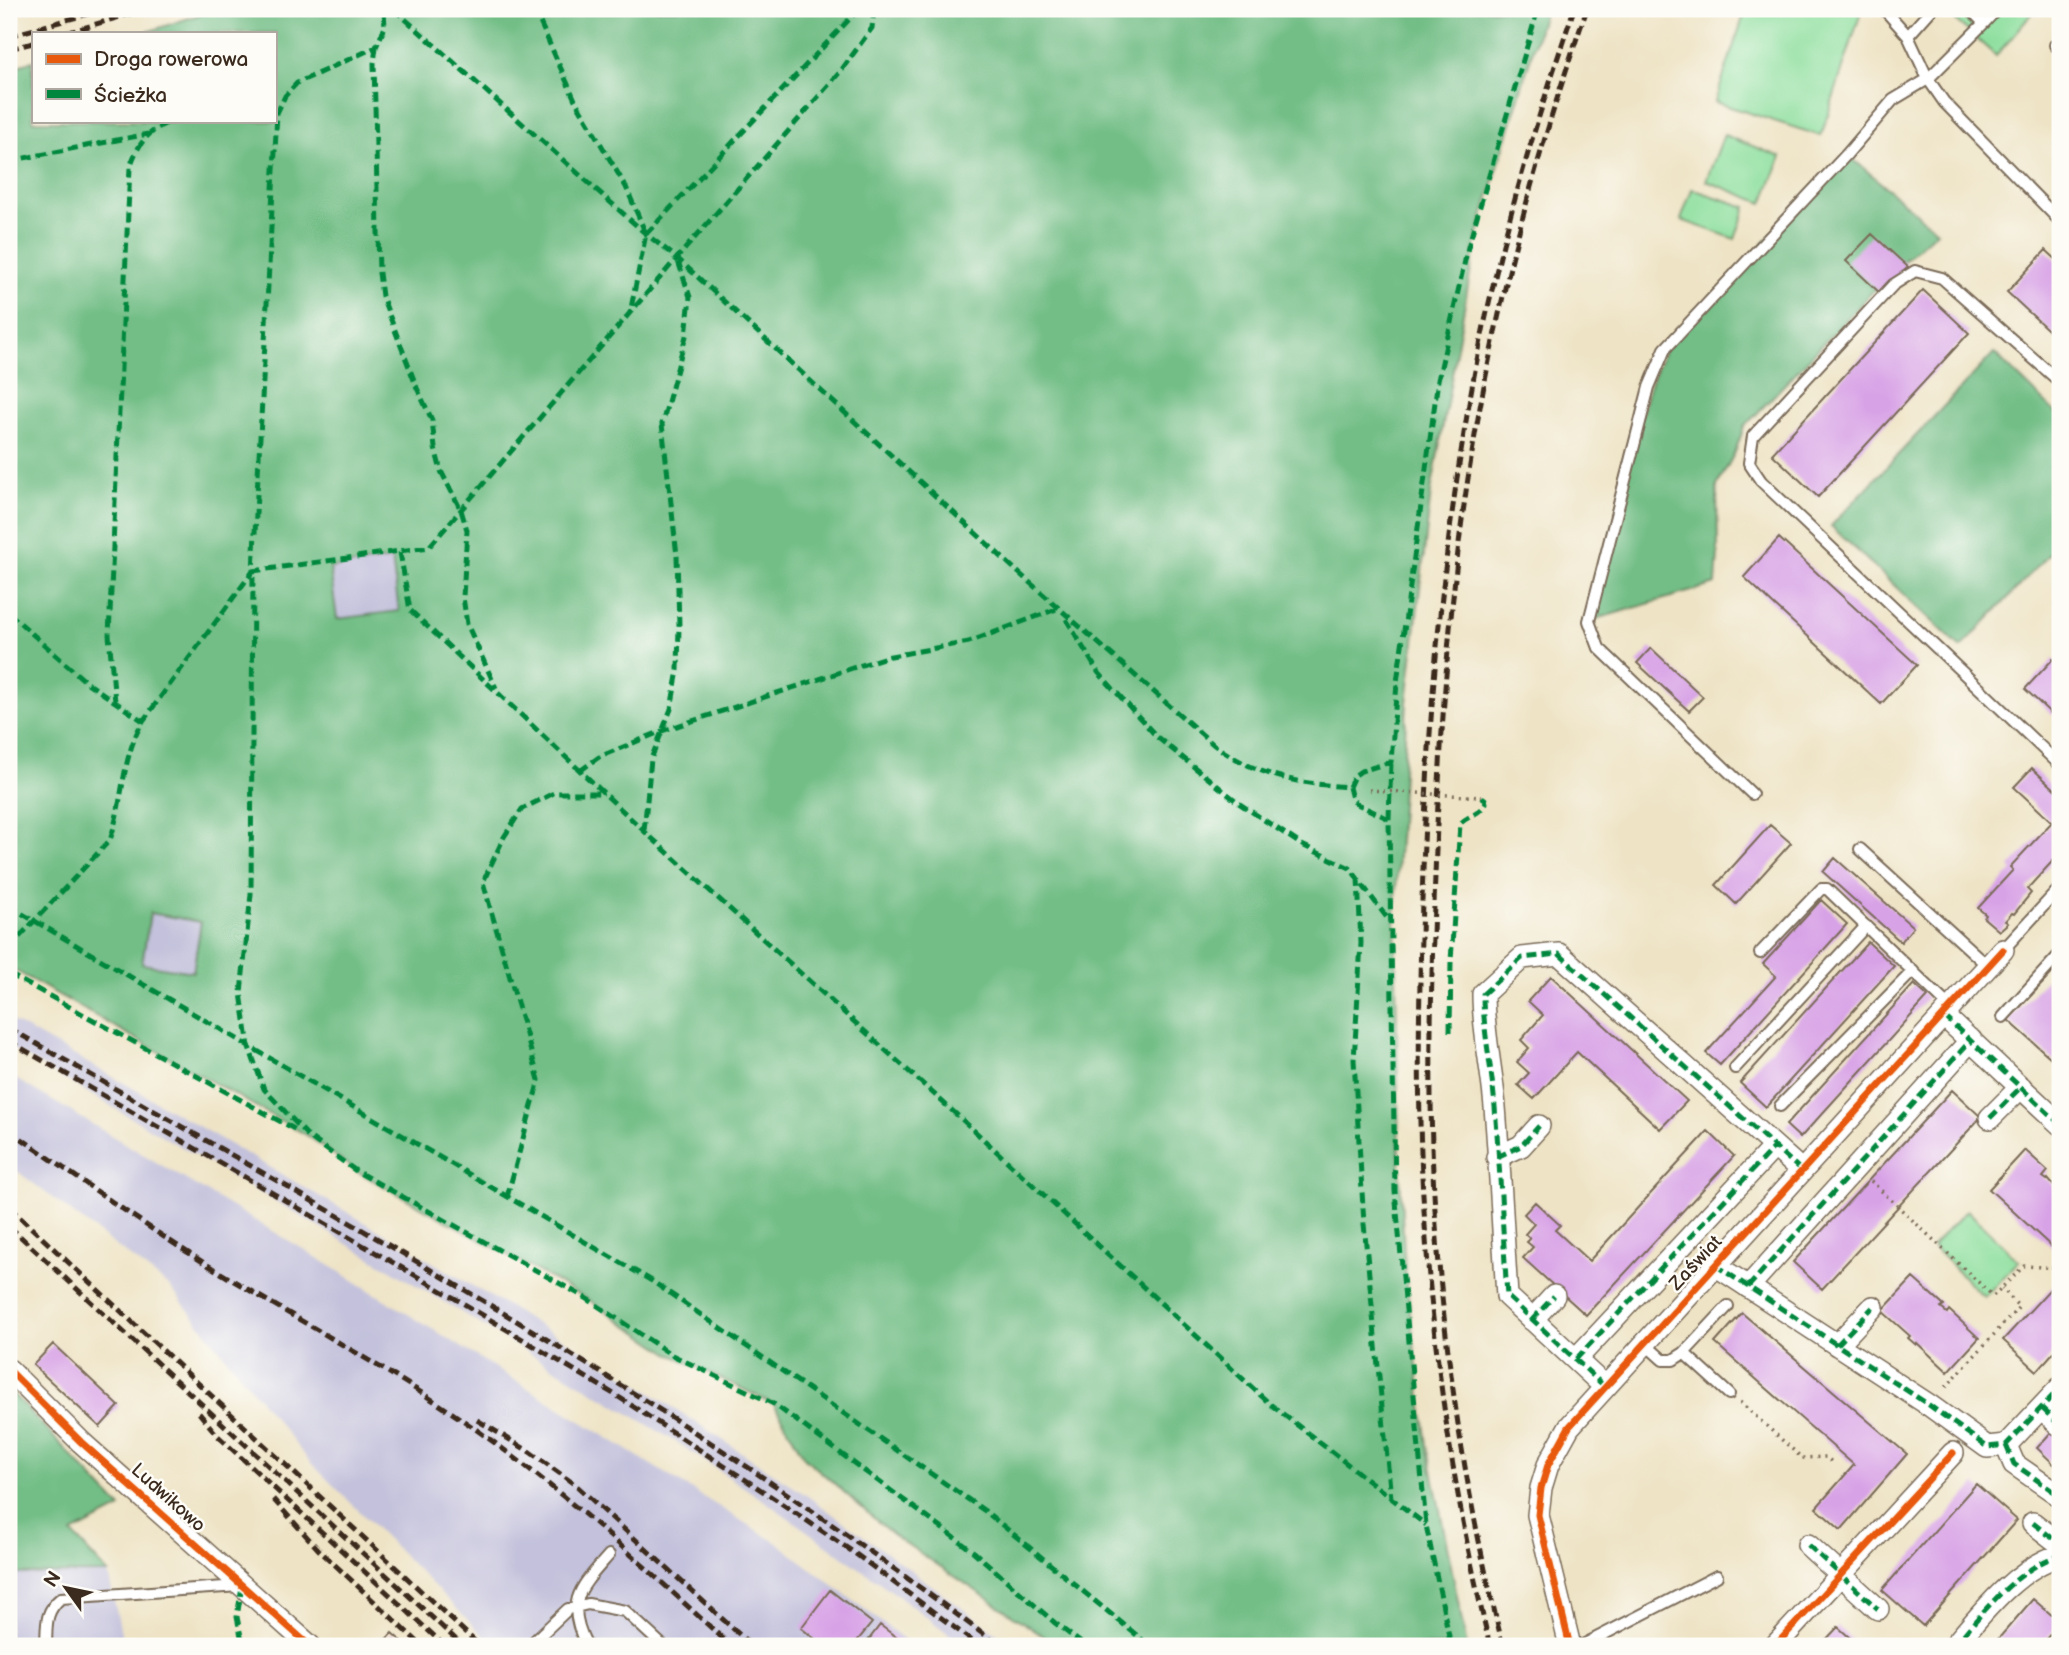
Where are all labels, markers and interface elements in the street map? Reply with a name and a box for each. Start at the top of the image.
legend [32,32,276,122]
text: Droga rowerowa [94,47,248,72]
text: Ścieżka [94,83,167,108]
street label: Zaświat [1664,1231,1727,1296]
street label: Ludwikowo [126,1459,210,1537]
north arrow [32,1554,102,1624]
text: N [39,1567,67,1592]

